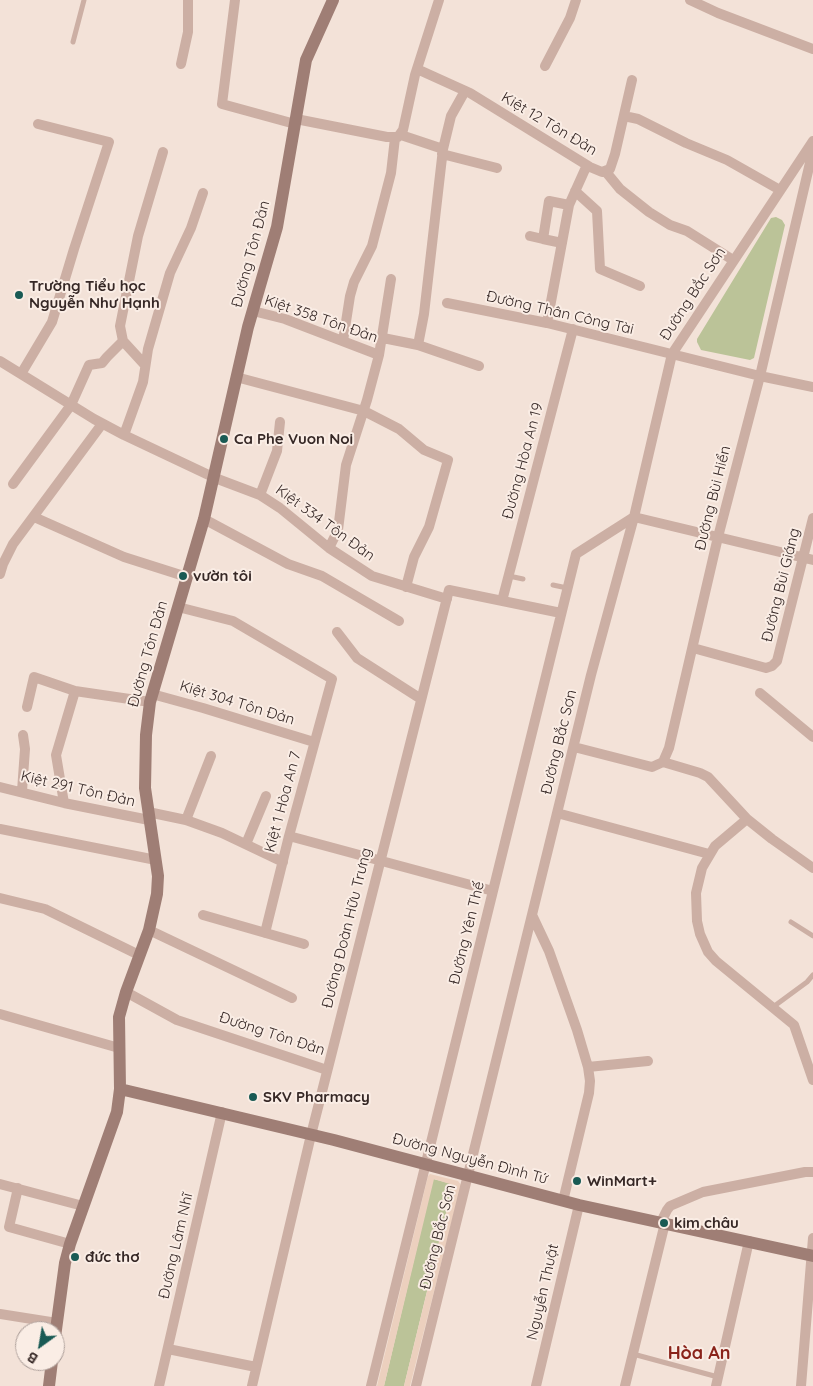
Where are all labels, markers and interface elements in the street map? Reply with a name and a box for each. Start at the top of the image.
street label: Kiệt 12 Tôn Đản [498,88,600,160]
street label: Đường Tôn Đản [228,199,274,309]
street label: Đường Bắc Sơn [656,244,730,344]
place label: Trường Tiểu học Nguyễn Như Hạnh [29,277,160,312]
street label: Đường Thân Công Tài [485,287,635,339]
marker: Trường Tiểu học Nguyễn Như Hạnh [13,289,25,301]
street label: Kiệt 358 Tôn Đản [262,291,380,347]
street label: Đường Hòa An 19 [499,401,547,521]
place label: Ca Phe Vuon Noi [234,430,353,448]
marker: Ca Phe Vuon Noi [218,433,230,445]
street label: Đường Bùi Hiển [691,444,735,552]
street label: Kiệt 334 Tôn Đản [272,481,378,565]
street label: Đường Bùi Giáng [758,526,804,644]
place label: vườn tôi [193,567,252,585]
marker: vườn tôi [177,570,189,582]
street label: Đường Tôn Đản [124,599,172,709]
street label: Kiệt 304 Tôn Đản [177,677,297,729]
street label: Đường Bắc Sơn [537,688,581,796]
street label: Kiệt 1 Hòa An 7 [261,750,305,854]
street label: Kiệt 291 Tôn Đản [19,767,137,811]
street label: Đường Đoàn Hữu Trưng [318,846,376,1010]
street label: Đường Yên Thế [445,880,489,986]
street label: Đường Tôn Đản [217,1008,327,1060]
place label: SKV Pharmacy [263,1088,370,1106]
marker: SKV Pharmacy [247,1091,259,1103]
street label: Đường Nguyễn Đình Tứ [390,1130,550,1188]
place label: WinMart+ [587,1172,657,1190]
marker: WinMart+ [571,1175,583,1187]
street label: Đường Bắc Sơn [416,1183,460,1291]
street label: Đường Lâm Nhĩ [155,1191,197,1301]
place label: kim châu [674,1214,739,1232]
marker: kim châu [658,1217,670,1229]
street label: Nguyễn Thuật [523,1242,563,1342]
place label: đức thơ [85,1248,140,1266]
marker: đức thơ [69,1251,81,1263]
north arrow [15,1321,65,1371]
district label: Hòa An [668,1343,730,1365]
text: B [24,1348,41,1368]

